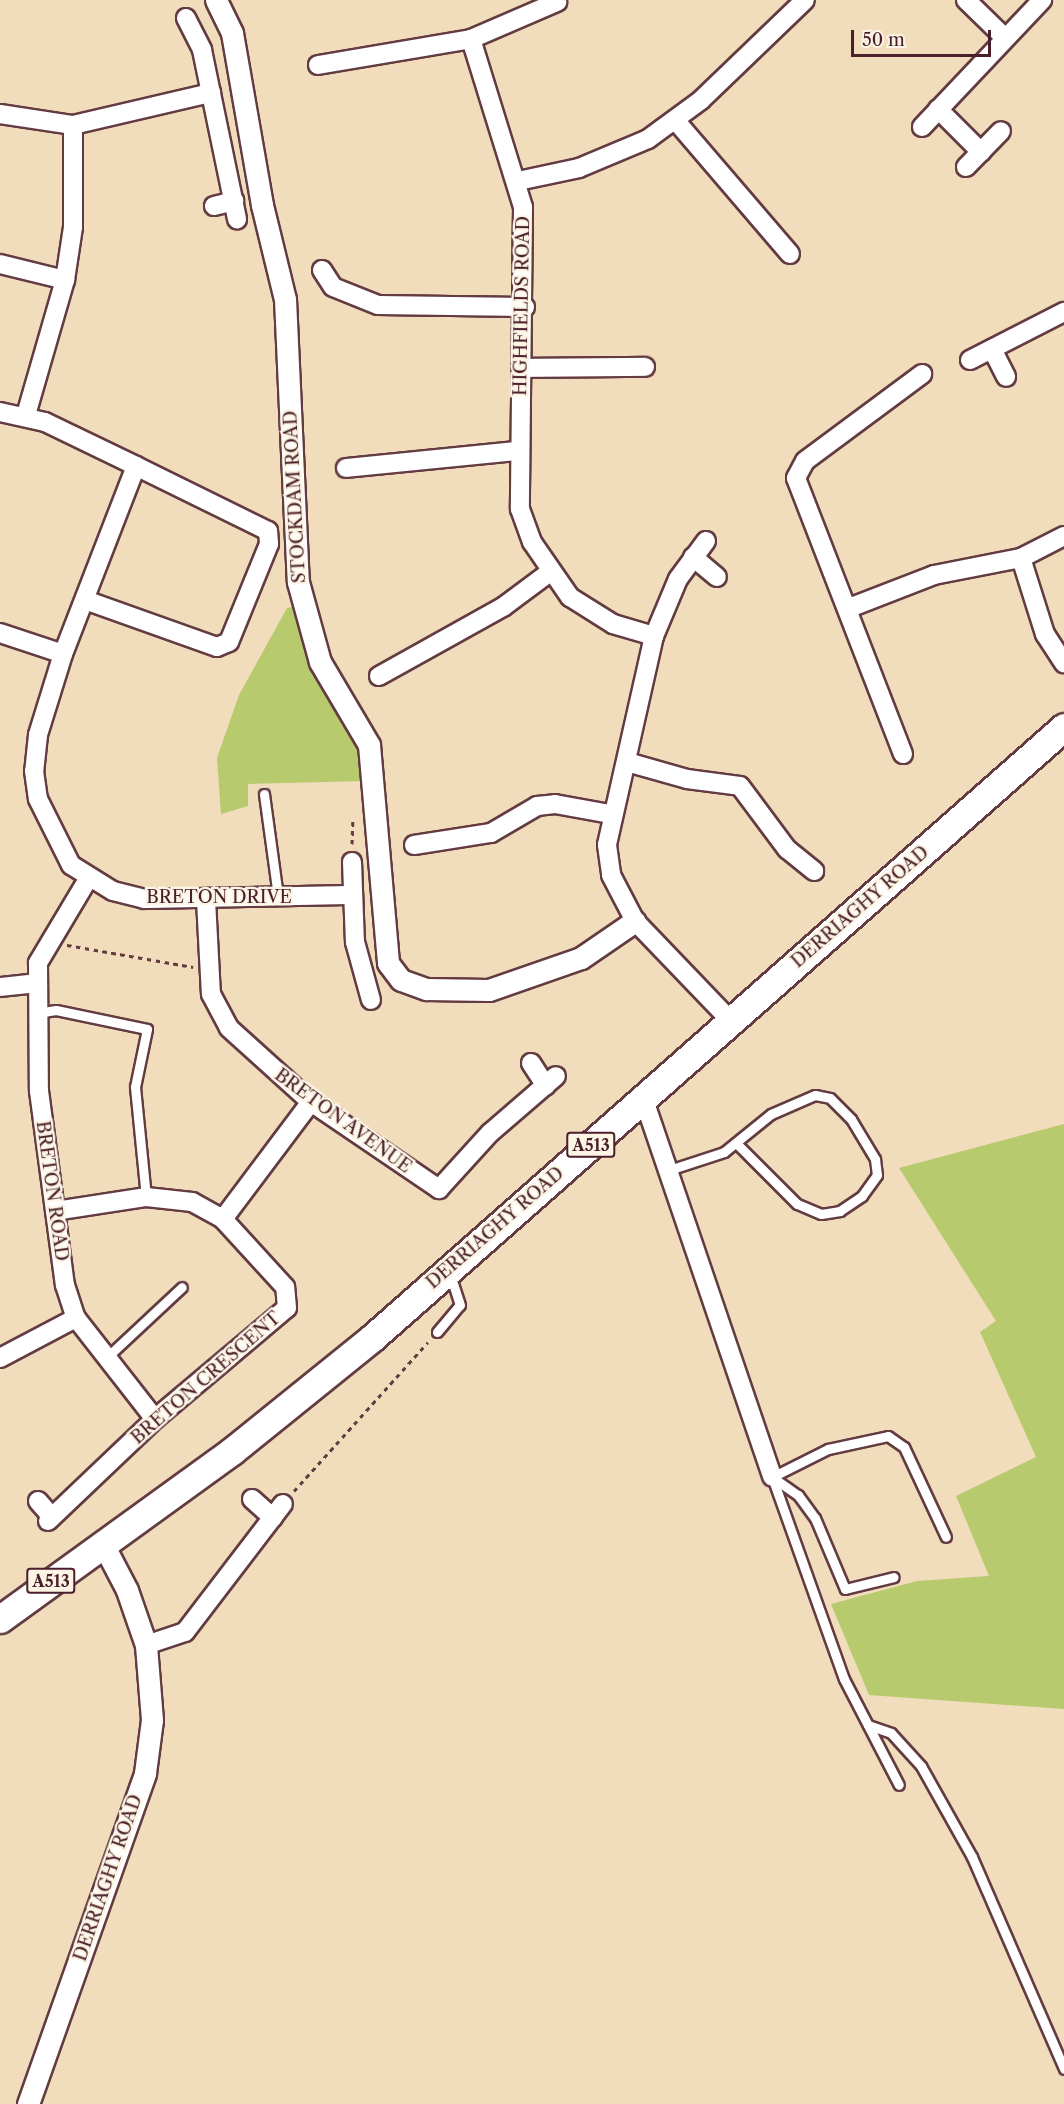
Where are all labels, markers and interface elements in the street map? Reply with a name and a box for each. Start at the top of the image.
scale bar [854,18,994,56]
text: 50 m [862,29,905,51]
street label: HIGHFIELDS ROAD [510,216,534,396]
street label: STOCKDAM ROAD [280,410,310,584]
street label: DERRIAGHY ROAD [787,841,933,973]
street label: BRETON DRIVE [146,886,292,908]
street label: BRETON AVENUE [270,1064,416,1178]
street label: BRETON ROAD [31,1120,73,1262]
road number: A513 [566,1132,616,1158]
street label: DERRIAGHY ROAD [422,1162,568,1294]
street label: BRETON CRESCENT [127,1307,285,1449]
road number: A513 [26,1568,76,1594]
street label: DERRIAGHY ROAD [69,1792,147,1964]

